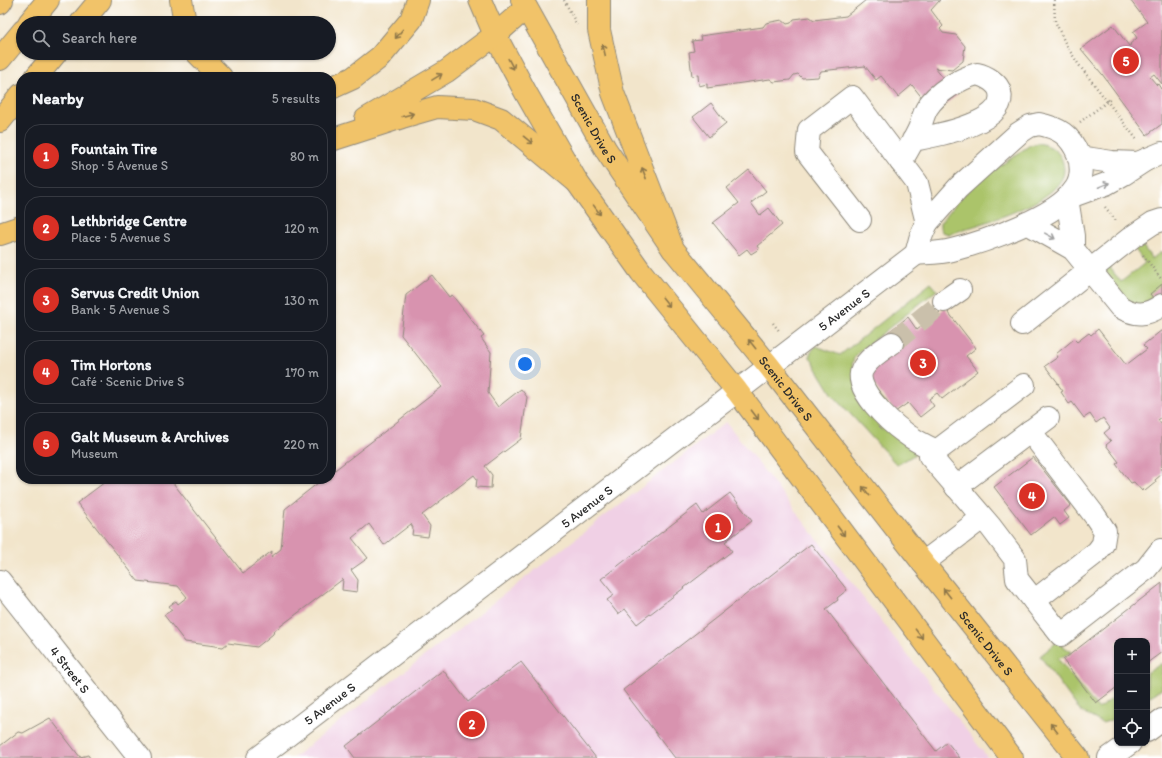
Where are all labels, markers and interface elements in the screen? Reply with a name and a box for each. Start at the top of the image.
search box [16,16,336,60]
icon: search [30,27,52,49]
one-way arrow [395,28,404,39]
text: Search here [62,29,137,47]
one-way arrow [599,43,607,56]
pin: 5 [1113,46,1139,76]
one-way arrow [507,58,515,70]
one-way arrow [431,73,442,81]
text: Nearby [32,88,84,108]
street label: Scenic Drive S [568,90,620,166]
text: 5 results [272,91,320,106]
one-way arrow [401,111,414,118]
one-way arrow [522,135,533,144]
text: Fountain Tire [71,140,157,158]
text: 1 [43,149,49,164]
text: 80 m [290,149,319,164]
text: Shop · 5 Avenue S [71,158,168,173]
one-way arrow [640,167,648,179]
one-way arrow [1097,180,1109,188]
one-way arrow [593,204,601,215]
text: Lethbridge Centre [71,212,187,230]
text: 2 [43,221,49,236]
text: 120 m [284,221,319,236]
text: Place · 5 Avenue S [71,230,171,245]
one-way arrow [1043,232,1055,240]
text: Servus Credit Union [71,284,199,302]
street label: 5 Avenue S [815,285,873,334]
text: 3 [42,293,50,308]
text: 130 m [284,293,319,308]
one-way arrow [661,297,670,308]
text: Bank · 5 Avenue S [71,302,170,317]
one-way arrow [747,339,756,350]
pin: 3 [910,348,936,378]
street label: Scenic Drive S [756,353,816,424]
your location [515,354,535,374]
text: Tim Hortons [71,356,151,374]
text: 4 [42,365,50,380]
text: 170 m [285,365,319,380]
text: Café · Scenic Drive S [71,374,184,389]
one-way arrow [751,410,759,421]
text: Galt Museum & Archives [71,428,229,446]
text: 5 [43,437,49,452]
text: 220 m [283,437,319,452]
text: Museum [71,446,118,461]
pin: 4 [1019,481,1045,511]
street label: 5 Avenue S [558,482,615,531]
one-way arrow [862,485,871,496]
pin: 1 [705,512,731,542]
one-way arrow [837,525,846,536]
one-way arrow [942,587,951,598]
street label: Scenic Drive S [956,608,1017,678]
one-way arrow [915,629,924,640]
map controls [1114,638,1150,746]
button: + [1114,638,1150,674]
street label: 4 Street S [47,643,93,696]
button: − [1114,674,1150,710]
street label: 5 Avenue S [301,679,358,728]
pin: 2 [459,709,485,739]
button: locate [1114,710,1150,746]
one-way arrow [1049,722,1058,733]

